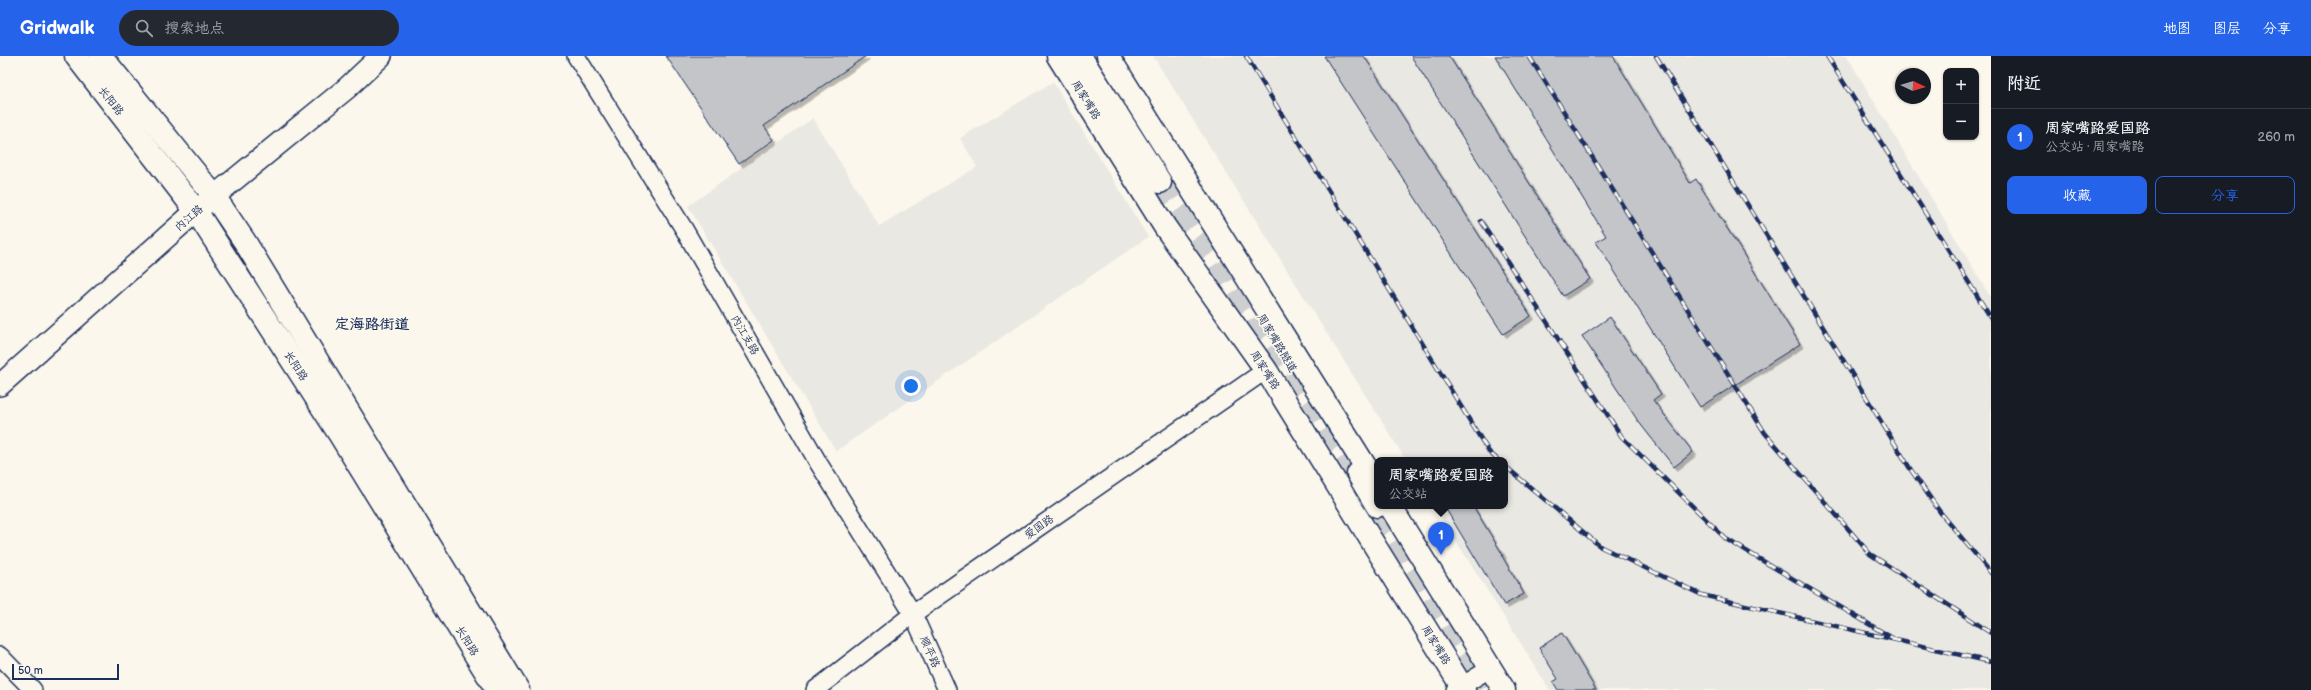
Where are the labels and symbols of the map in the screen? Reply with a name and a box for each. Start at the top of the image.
north arrow [1895,68,1931,104]
street label: 周家嘴路 [1069,78,1103,122]
street label: 长阳路 [96,84,126,118]
street label: 内江路 [172,202,206,234]
street label: 周家嘴路隧道 [1254,311,1300,375]
street label: 内江支路 [728,313,762,357]
district label: 定海路街道 [334,315,410,334]
street label: 周家嘴路 [1247,348,1283,392]
street label: 长阳路 [282,349,310,383]
your location [901,376,921,396]
street label: 爱国路 [1022,512,1056,542]
pin: 1 [1428,522,1454,555]
street label: 周家嘴路 [1419,623,1453,667]
street label: 长阳路 [453,624,481,658]
street label: 顺平路 [917,634,943,670]
scale bar [12,662,119,681]

